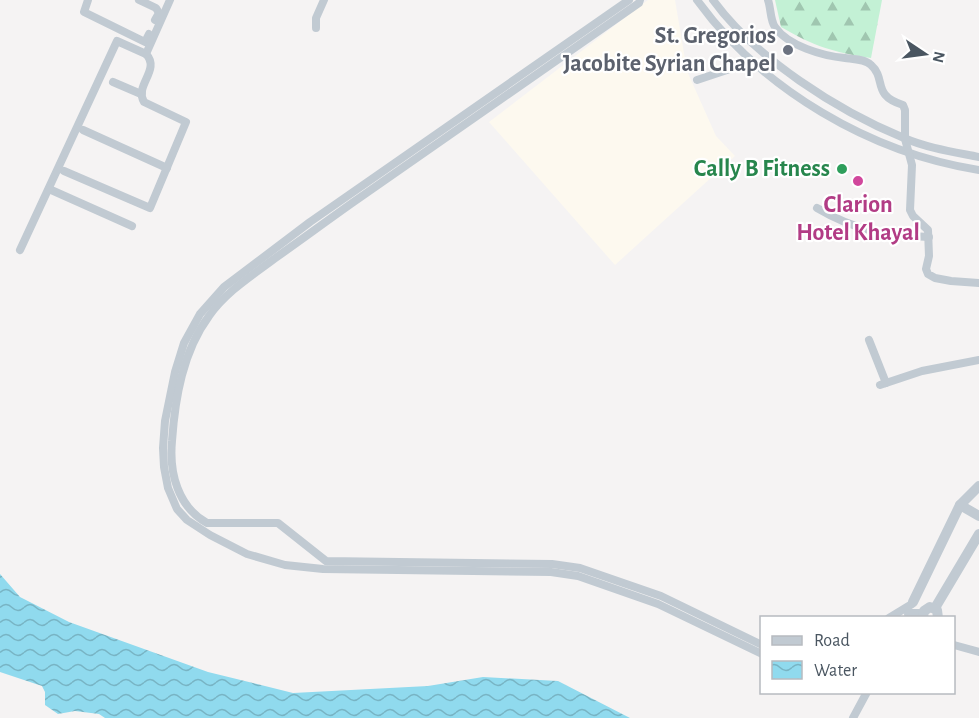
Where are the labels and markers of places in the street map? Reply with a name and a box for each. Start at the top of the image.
place label: St. Gregorios Jacobite Syrian Chapel [563,24,776,76]
marker: St. Gregorios Jacobite Syrian Chapel [781,43,795,57]
place label: Cally B Fitness [694,157,830,181]
marker: Cally B Fitness [835,162,849,176]
marker: Clarion Hotel Khayal [851,174,865,188]
place label: Clarion Hotel Khayal [796,193,920,245]

